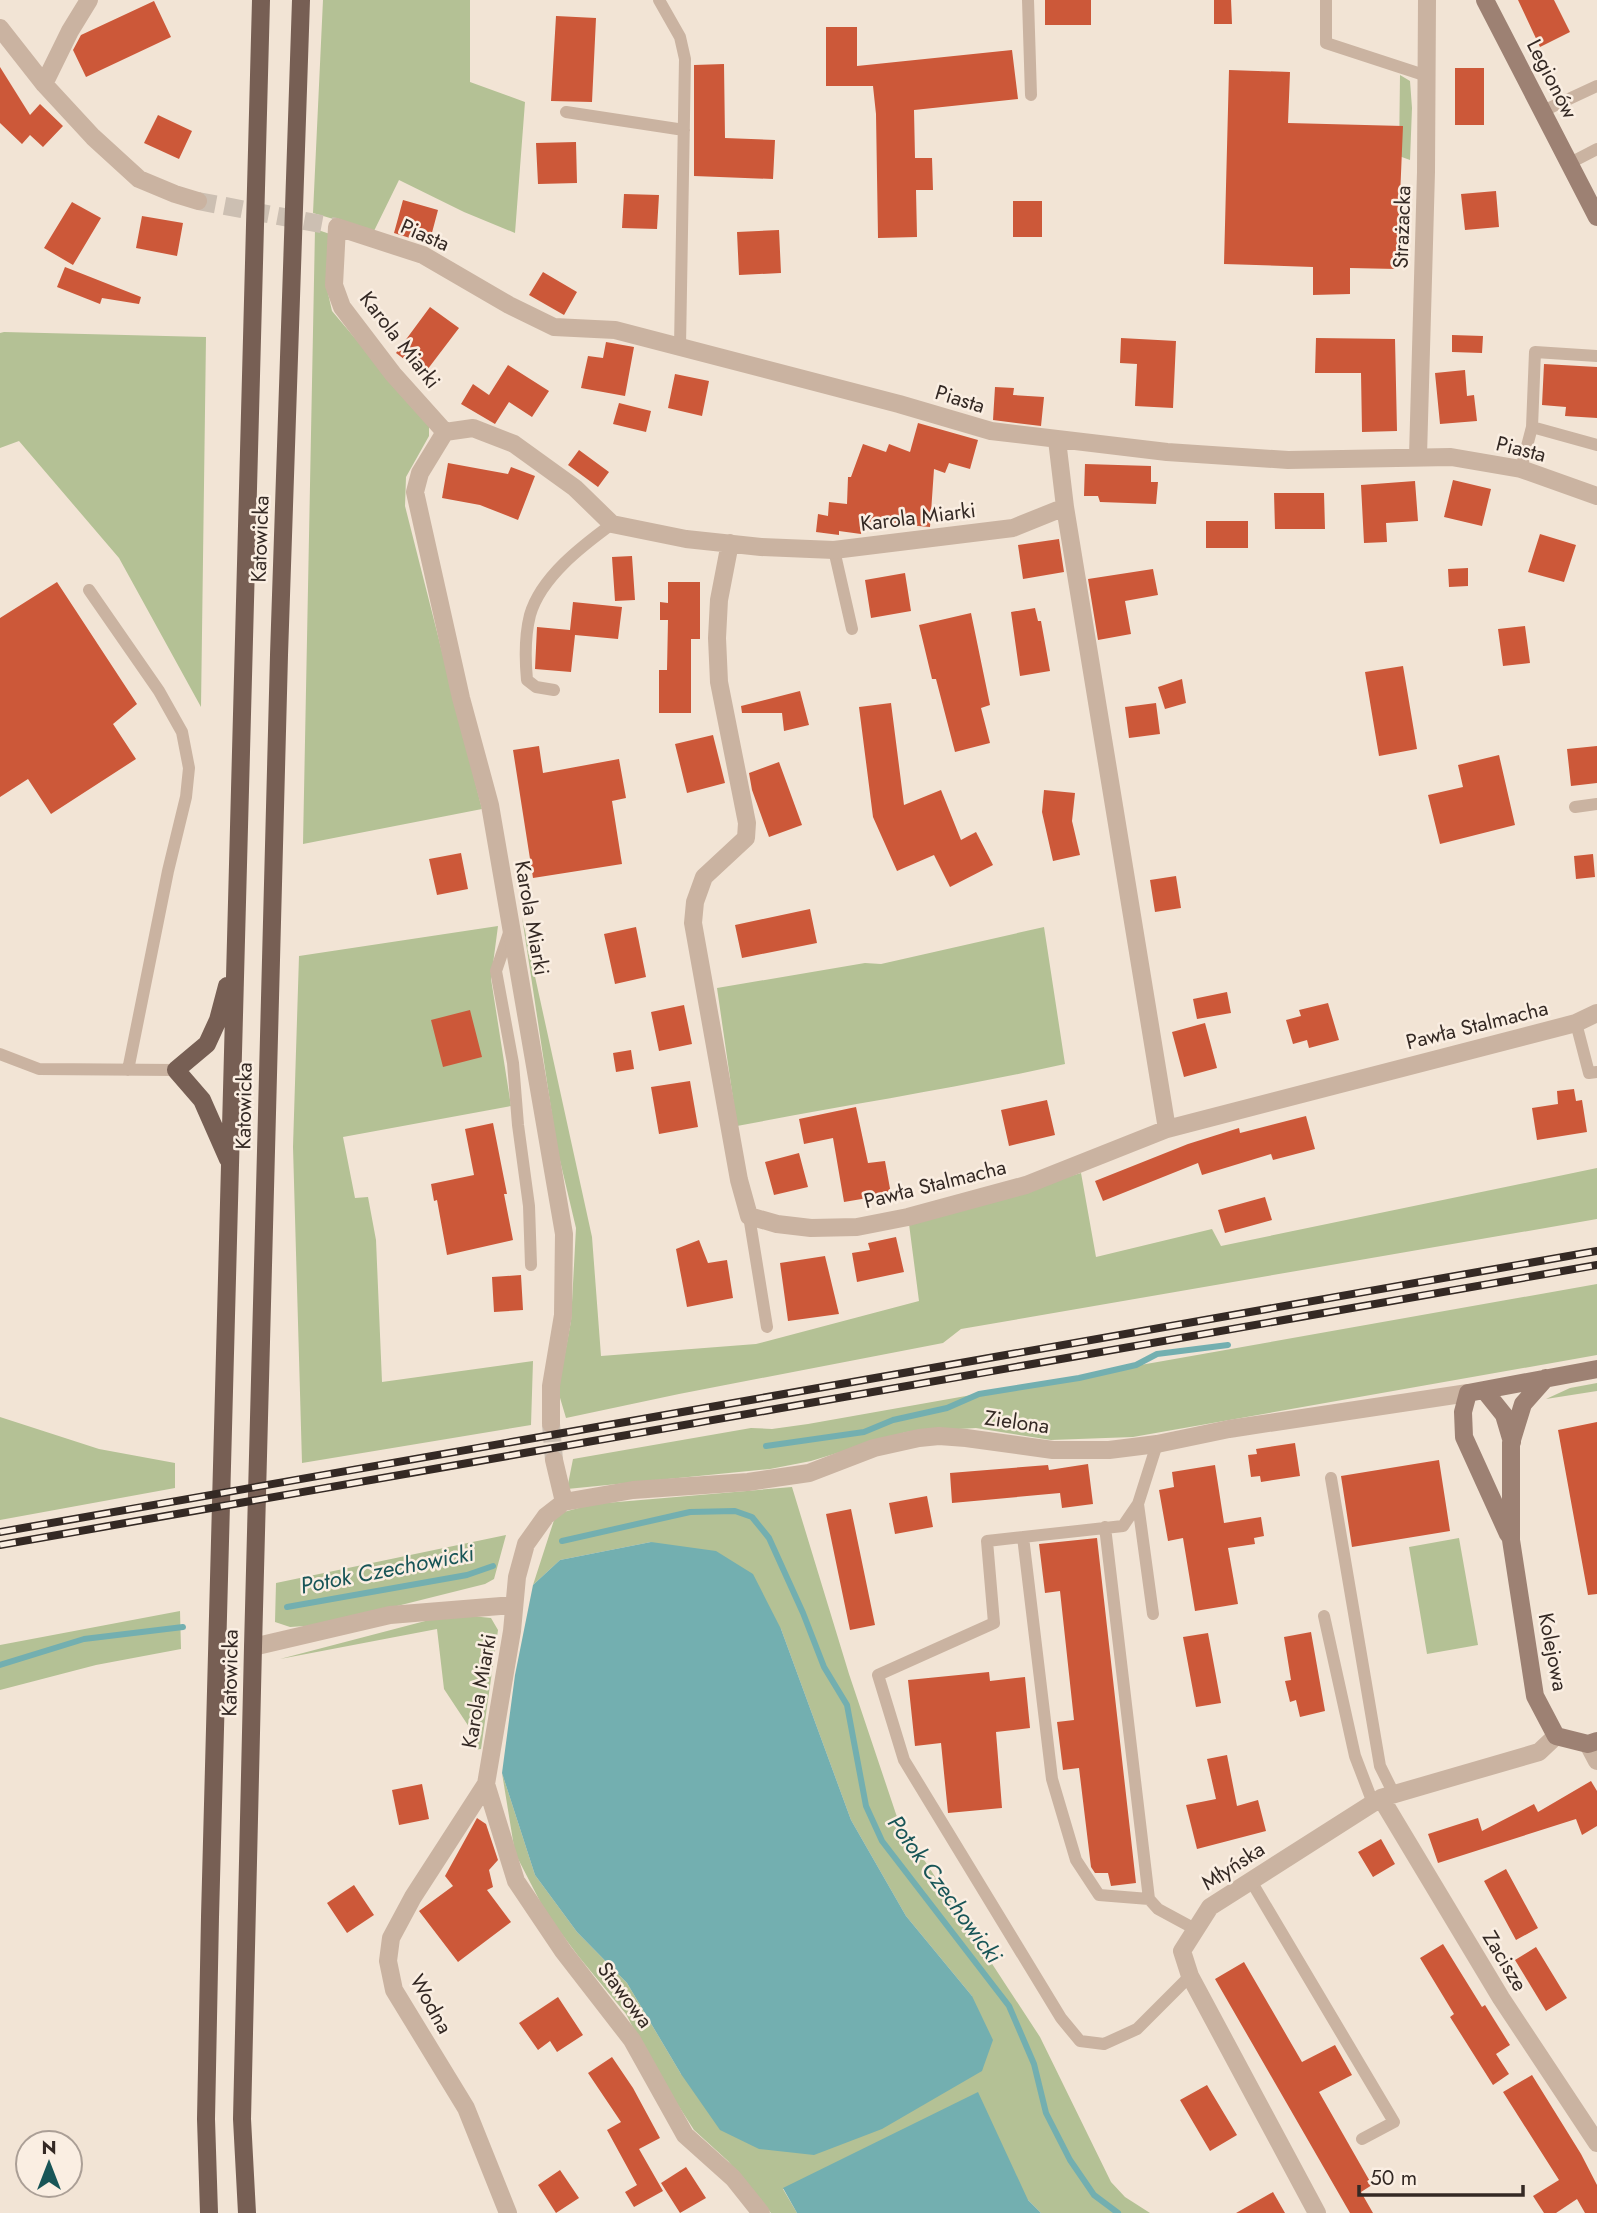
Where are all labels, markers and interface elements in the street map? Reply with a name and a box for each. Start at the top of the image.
street label: Legionów [1519,34,1585,125]
street label: Strażacka [1386,185,1418,269]
street label: Piasta [396,211,454,259]
street label: Karola Miarki [352,285,448,395]
street label: Piasta [931,377,989,421]
street label: Piasta [1493,428,1549,470]
street label: Katowicka [243,495,277,583]
street label: Karola Miarki [859,495,977,539]
street label: Karola Miarki [507,858,557,978]
street label: Pawła Stalmacha [1403,993,1551,1057]
street label: Katowicka [228,1062,260,1150]
street label: Pawła Stalmacha [861,1152,1009,1216]
street label: Zielona [983,1403,1051,1441]
water label: Potok Czechowicki [297,1535,478,1603]
street label: Kolejowa [1531,1610,1575,1694]
street label: Katowicka [214,1629,246,1717]
street label: Karola Miarki [454,1631,504,1751]
water label: Potok Czechowicki [879,1808,1011,1971]
street label: Młyńska [1196,1834,1270,1898]
street label: Zacisze [1475,1925,1535,1997]
street label: Stawowa [590,1956,660,2034]
street label: Wodna [402,1969,460,2039]
north arrow [14,2129,84,2199]
text: N [41,2134,57,2161]
scale bar [1359,2154,1524,2198]
text: 50 m [1370,2163,1417,2193]

